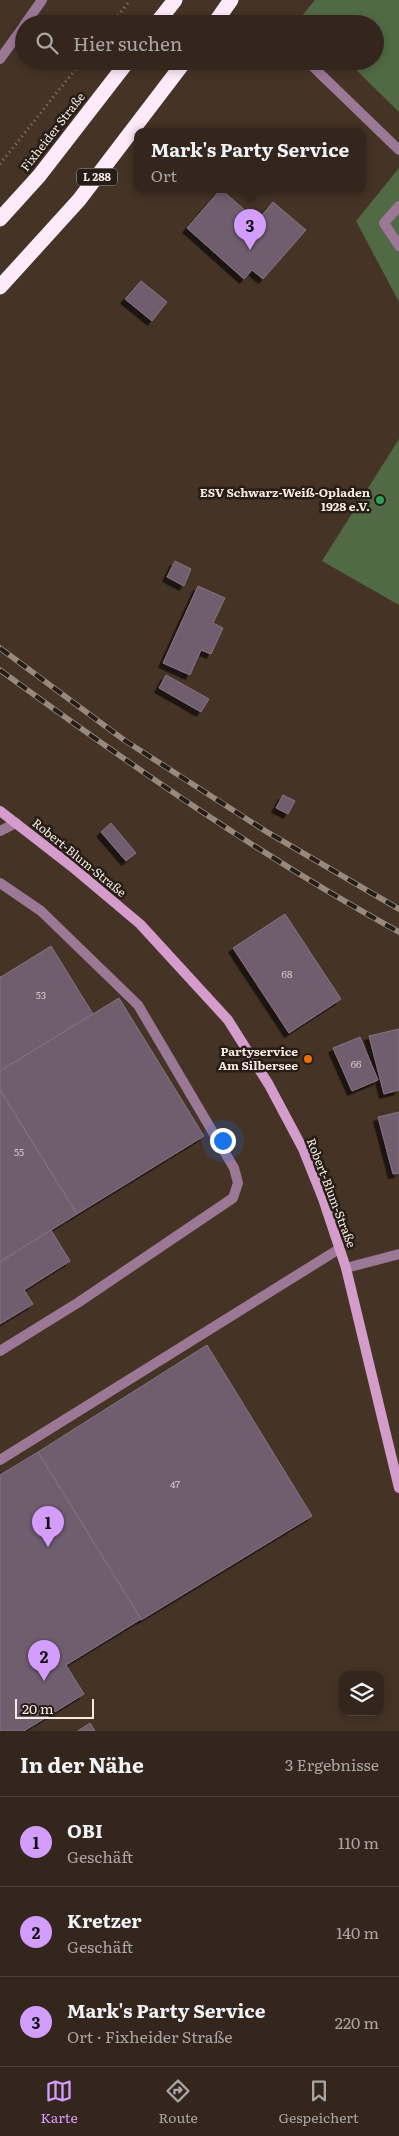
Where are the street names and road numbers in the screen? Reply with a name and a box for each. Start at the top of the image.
street label: Fixheider Straße [16,88,89,175]
road number: L 288 [77,168,117,186]
street label: Robert-Blum-Straße [29,814,130,901]
street label: Robert-Blum-Straße [303,1135,361,1250]

